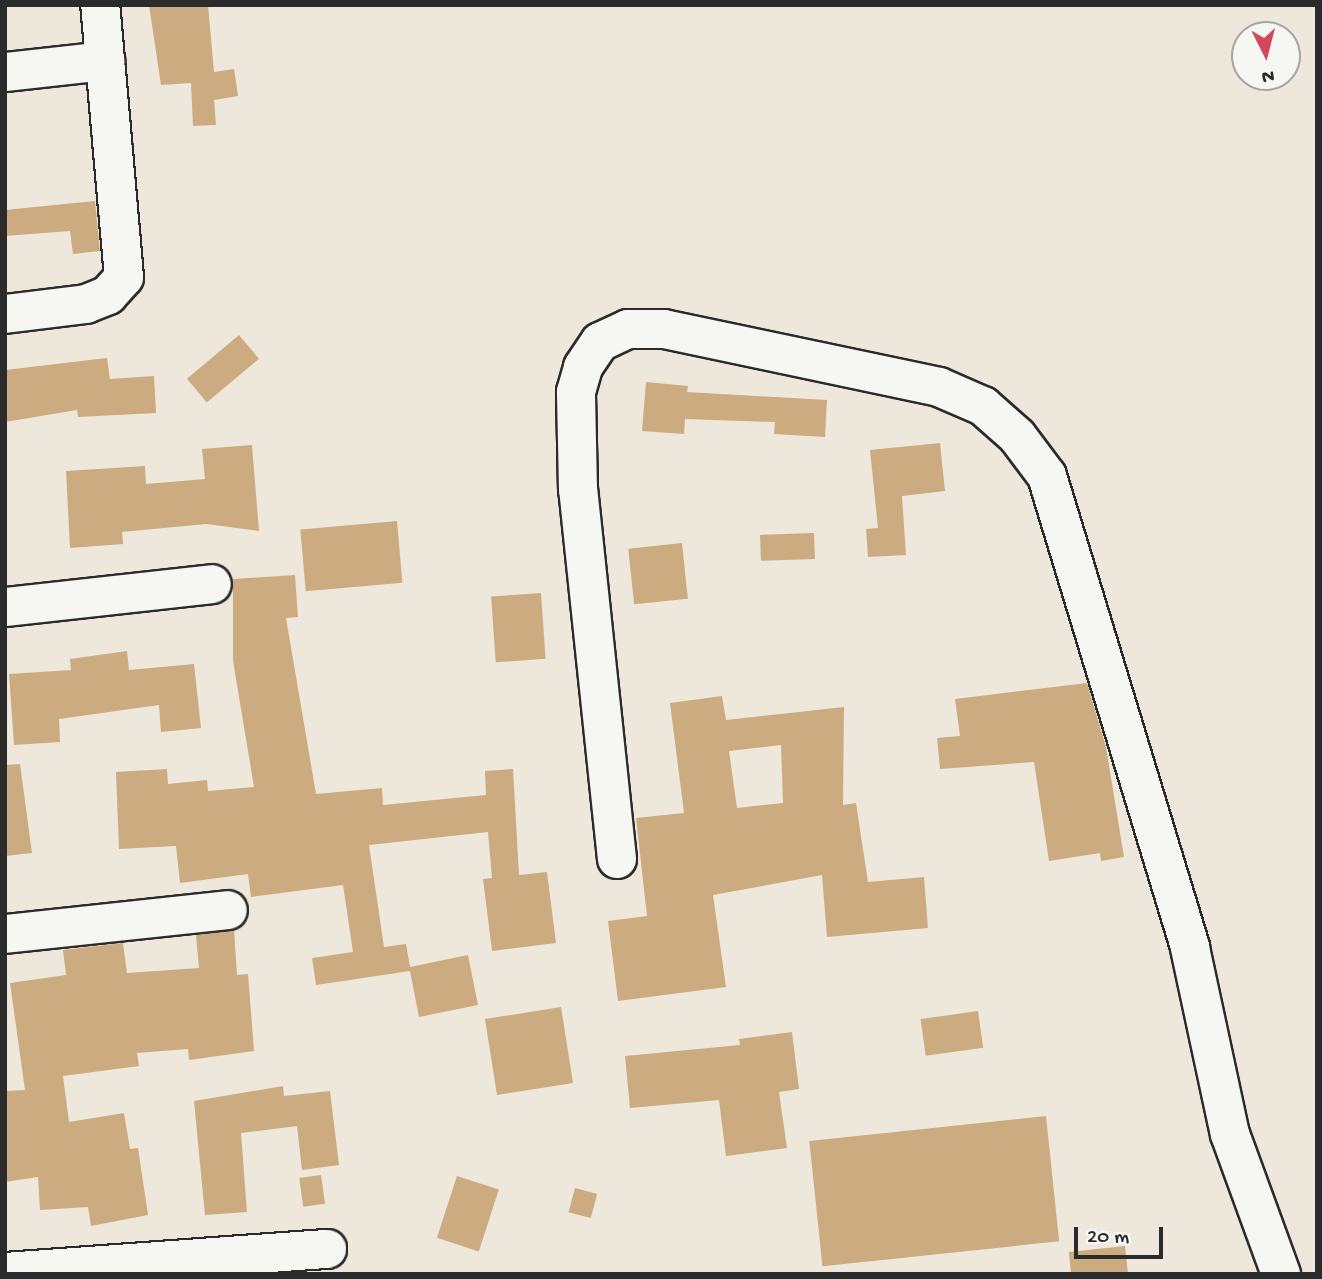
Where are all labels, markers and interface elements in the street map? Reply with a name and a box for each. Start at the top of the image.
north arrow [1231,21,1301,91]
text: N [1261,63,1275,87]
scale bar [1077,1212,1166,1256]
text: 20 m [1087,1226,1129,1251]

